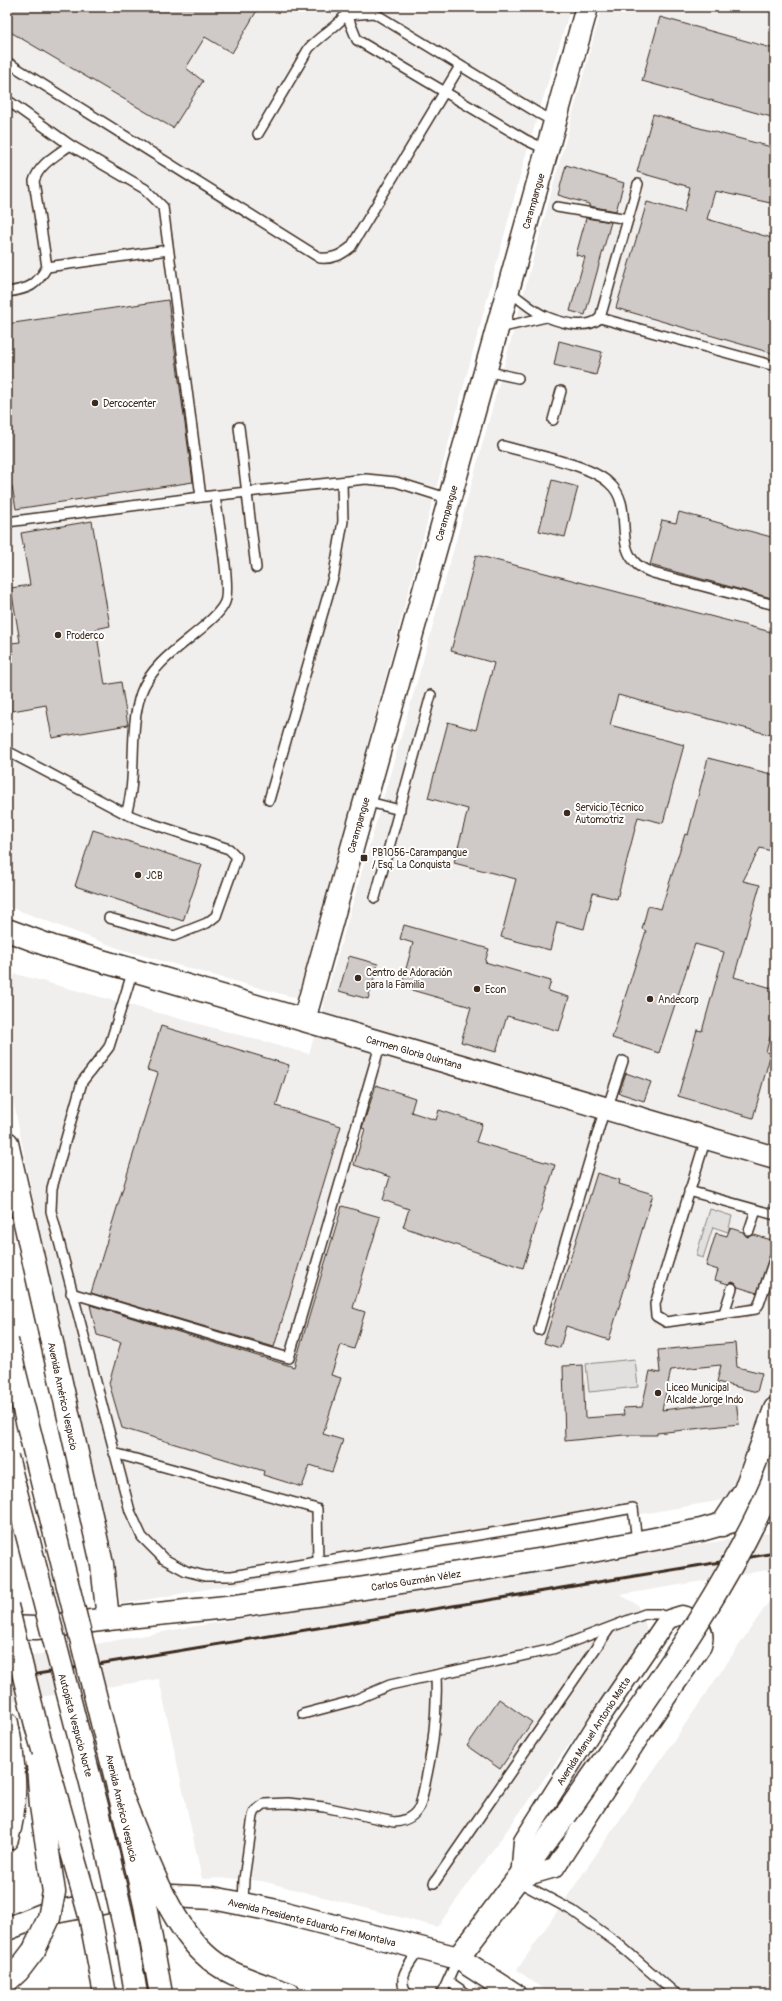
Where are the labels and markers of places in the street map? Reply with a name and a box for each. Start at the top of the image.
marker: Dercocenter [90,398,100,408]
place label: Dercocenter [103,398,157,410]
marker: Proderco [53,630,63,640]
place label: Proderco [66,630,105,642]
place label: Servicio Técnico Automotriz [575,802,644,826]
marker: Servicio Técnico Automotriz [562,808,572,818]
place label: PB1056-Carampangue / Esq. La Conquista [372,847,467,871]
marker: PB1056-Carampangue / Esq. La Conquista [359,853,369,863]
marker: JCB [133,870,143,880]
place label: JCB [146,870,163,882]
place label: Centro de Adoración para la Familia [366,967,453,991]
marker: Centro de Adoración para la Familia [353,973,363,983]
marker: Econ [472,984,482,994]
place label: Econ [485,984,507,996]
marker: Andecorp [645,994,655,1004]
place label: Andecorp [658,994,699,1006]
place label: Liceo Municipal Alcalde Jorge Indo [666,1382,744,1406]
marker: Liceo Municipal Alcalde Jorge Indo [653,1388,663,1398]

